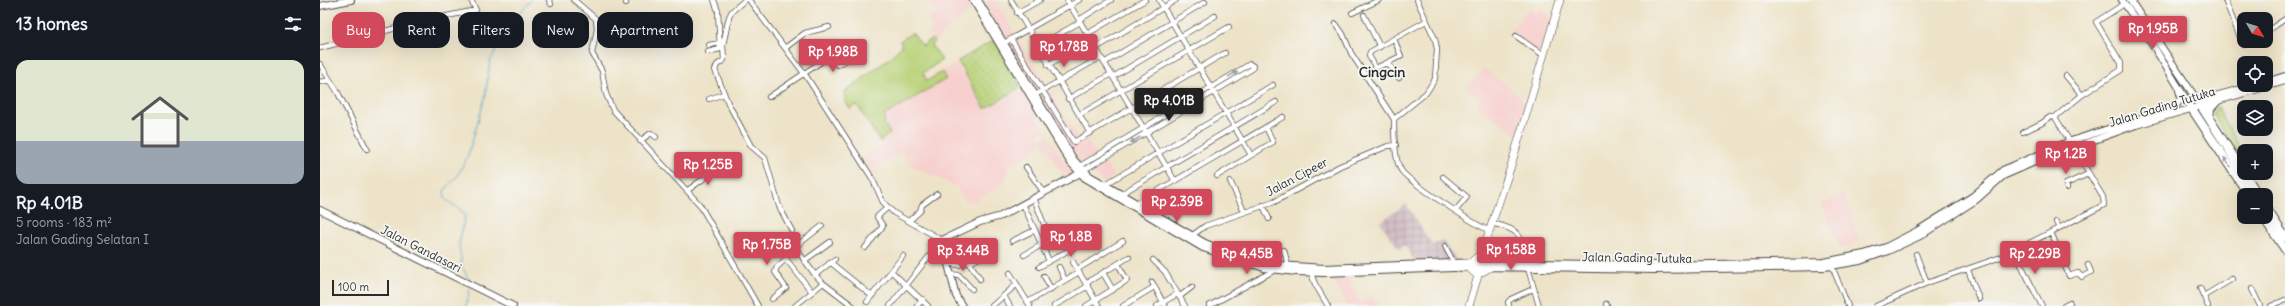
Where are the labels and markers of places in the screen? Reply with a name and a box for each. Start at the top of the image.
pin: Rp 1.95B [2112,16,2194,50]
pin: Rp 1.78B [1023,34,1105,68]
pin: Rp 1.98B [792,39,874,73]
pin: Rp 4.01B [1128,88,1210,122]
pin: Rp 1.2B [2029,141,2103,175]
pin: Rp 1.25B [667,152,749,186]
pin: Rp 2.39B [1136,189,1218,223]
pin: Rp 1.8B [1034,224,1108,258]
pin: Rp 1.75B [726,232,808,266]
pin: Rp 1.58B [1470,237,1552,271]
pin: Rp 3.44B [922,238,1004,272]
pin: Rp 4.45B [1206,241,1288,275]
pin: Rp 2.29B [1994,241,2076,275]

